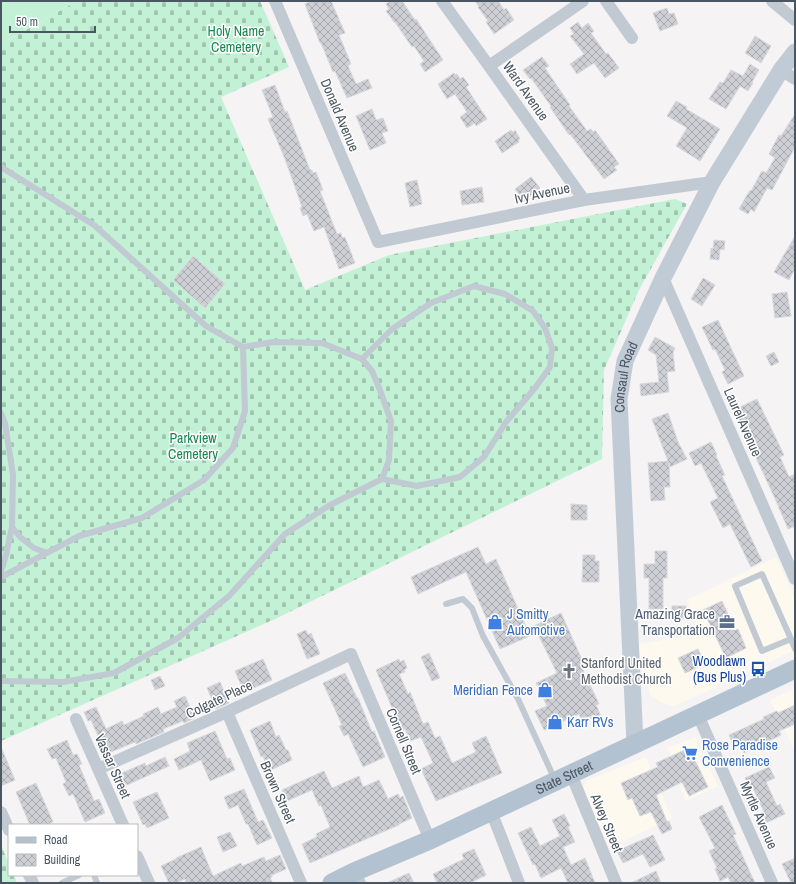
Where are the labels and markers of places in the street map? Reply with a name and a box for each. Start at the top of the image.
place label: J Smitty Automotive [506,605,565,639]
place label: Amazing Grace Transportation [634,605,715,639]
shop icon: J Smitty Automotive [486,613,504,631]
office icon: Amazing Grace Transportation [718,613,736,631]
place label: Woodlawn (Bus Plus) [693,652,746,686]
place label: Stanford United Methodist Church [581,654,672,688]
bus stop icon: Woodlawn (Bus Plus) [749,660,767,678]
church icon: Stanford United Methodist Church [560,662,578,680]
place label: Meridian Fence [453,681,533,699]
shop icon: Meridian Fence [536,681,554,699]
shop icon: Karr RVs [546,713,564,731]
place label: Karr RVs [567,713,614,731]
place label: Rose Paradise Convenience [702,736,778,770]
supermarket icon: Rose Paradise Convenience [681,744,699,762]

